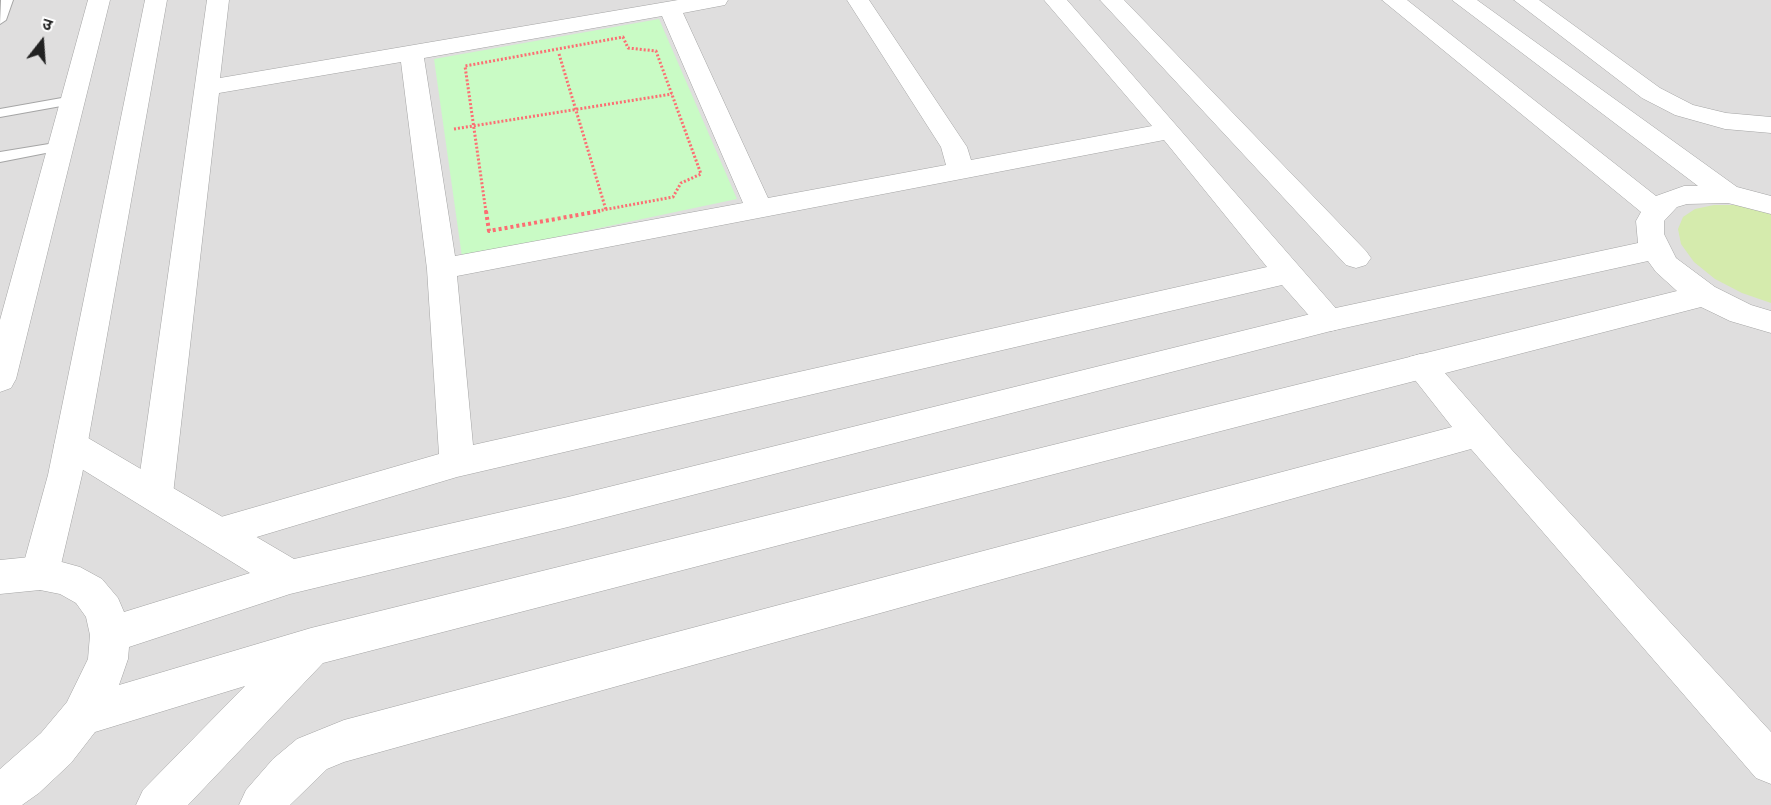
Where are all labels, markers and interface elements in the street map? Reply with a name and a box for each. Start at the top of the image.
north arrow [12,12,72,72]
text: उ [40,14,55,35]

